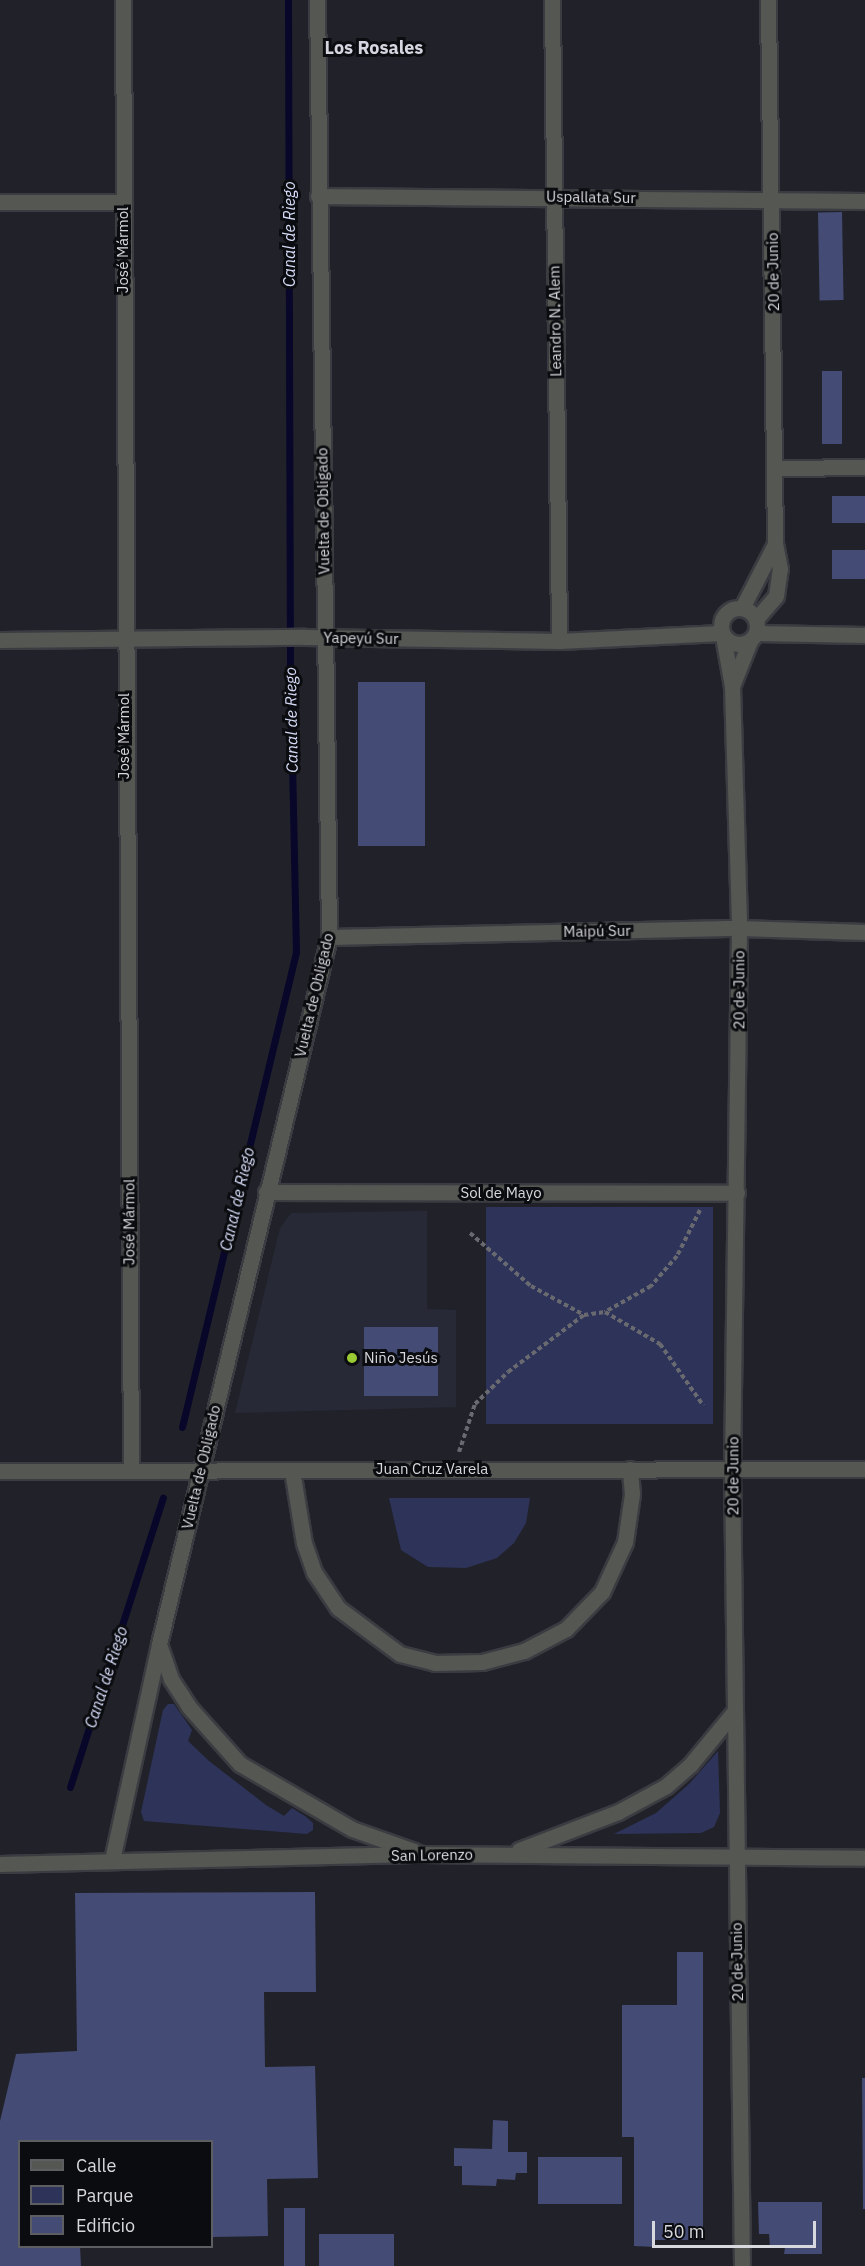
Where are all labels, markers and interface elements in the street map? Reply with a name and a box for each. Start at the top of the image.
district label: Los Rosales [325,37,423,59]
water label: Canal de Riego [279,181,299,287]
street label: Uspallata Sur [546,187,636,207]
street label: José Mármol [114,207,132,293]
street label: 20 de Junio [763,232,783,312]
street label: Leandro N. Alem [545,265,565,377]
street label: Vuelta de Obligado [313,447,333,575]
street label: Yapeyú Sur [323,628,399,648]
water label: Canal de Riego [280,667,302,773]
street label: José Mármol [115,693,133,779]
street label: Maipú Sur [563,921,631,941]
street label: Vuelta de Obligado [291,931,337,1059]
street label: 20 de Junio [730,951,748,1029]
water label: Canal de Riego [216,1145,258,1253]
street label: José Mármol [120,1179,138,1265]
street label: Sol de Mayo [460,1184,542,1202]
place label: Niño Jesús [364,1349,438,1367]
marker: Niño Jesús [345,1351,359,1365]
street label: Vuelta de Obligado [178,1403,224,1531]
street label: 20 de Junio [724,1437,742,1515]
street label: Juan Cruz Varela [376,1460,488,1478]
water label: Canal de Riego [81,1624,131,1730]
street label: San Lorenzo [391,1845,473,1865]
street label: 20 de Junio [727,1922,747,2002]
legend [18,2140,213,2248]
text: Calle [76,2154,116,2177]
text: Parque [76,2184,133,2207]
scale bar [655,2209,818,2247]
text: Edificio [76,2214,135,2237]
text: 50 m [663,2220,705,2243]

